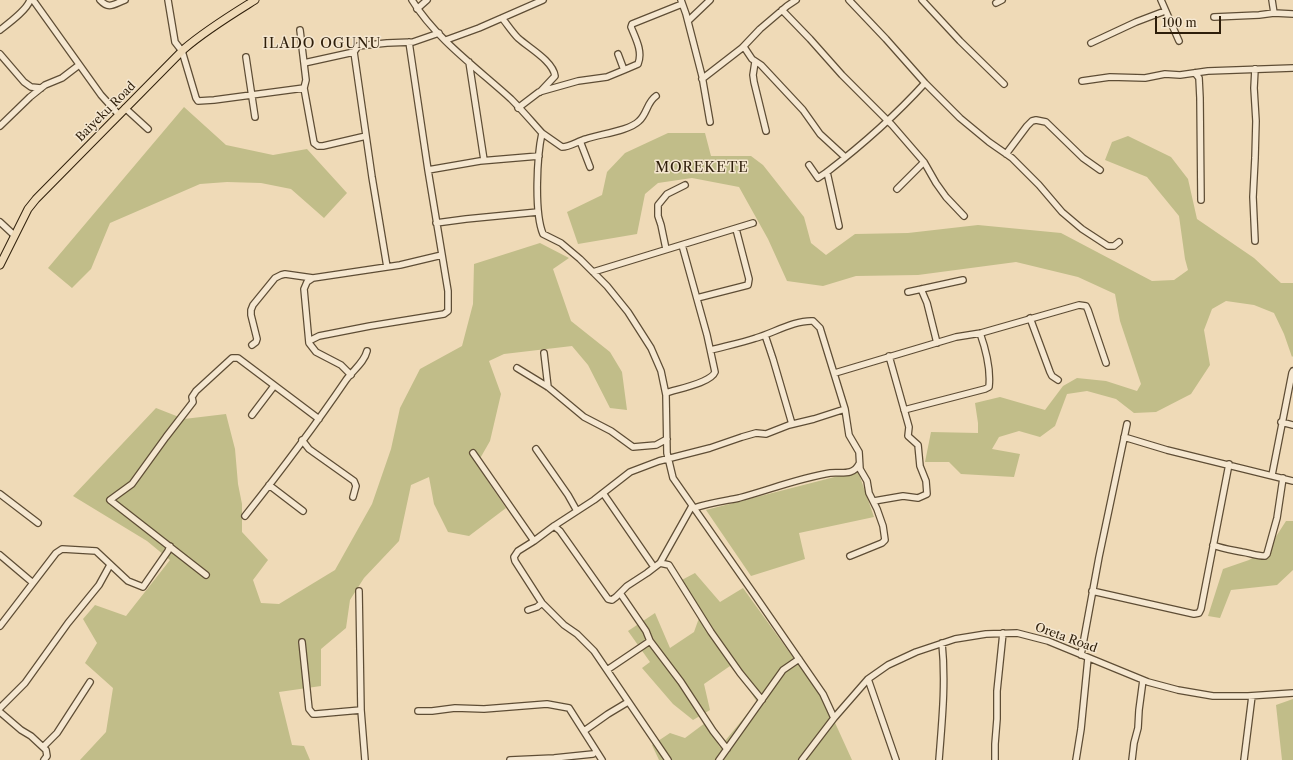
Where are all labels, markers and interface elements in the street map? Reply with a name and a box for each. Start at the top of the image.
scale bar [1157,8,1223,34]
text: 100 m [1162,15,1197,30]
district label: ILADO OGUNU [263,36,381,52]
street label: Baiyeku Road [73,79,139,145]
district label: MOREKETE [655,160,749,176]
street label: Oreta Road [1033,620,1099,656]

